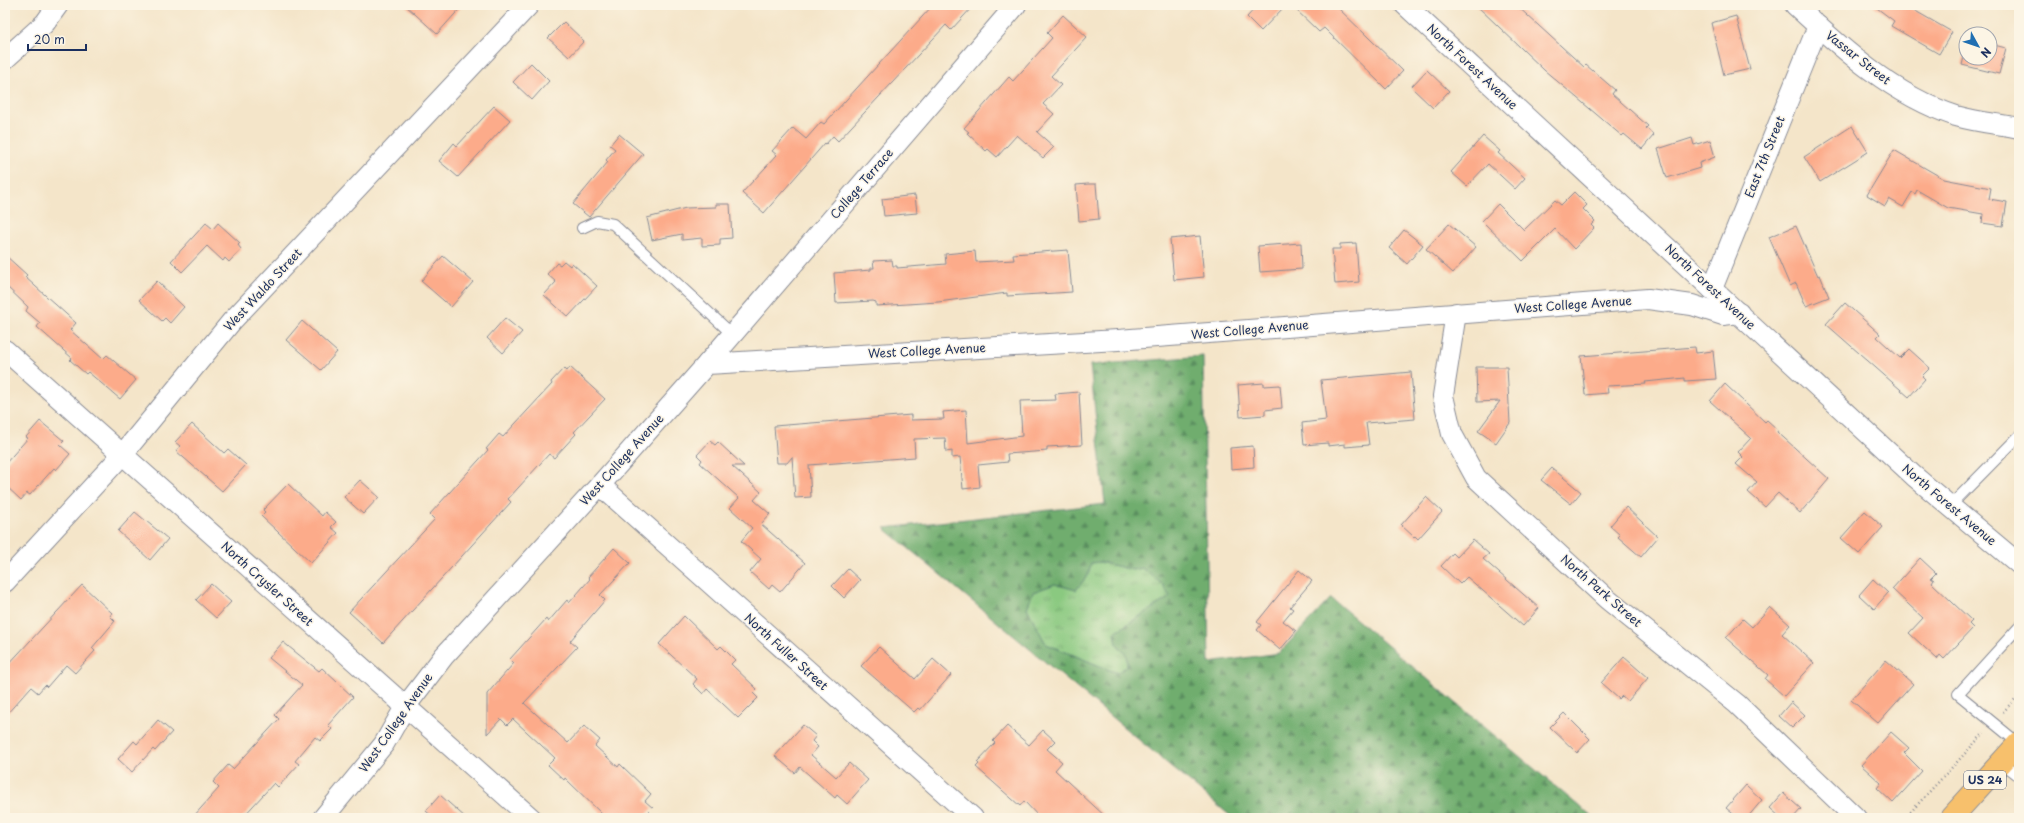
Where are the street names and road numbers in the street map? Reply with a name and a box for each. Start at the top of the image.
street label: North Forest Avenue [1423,19,1522,113]
street label: Vassar Street [1822,26,1895,88]
street label: East 7th Street [1739,113,1789,200]
street label: College Terrace [825,144,897,223]
street label: North Forest Avenue [1661,239,1760,333]
street label: West Waldo Street [219,244,306,335]
street label: West College Avenue [1513,291,1633,317]
street label: West College Avenue [1190,315,1310,343]
street label: West College Avenue [868,338,987,362]
street label: West College Avenue [575,409,668,509]
street label: North Forest Avenue [1899,459,2001,549]
street label: North Crysler Street [217,537,318,630]
street label: North Park Street [1557,550,1646,631]
street label: North Fuller Street [741,609,833,694]
street label: West College Avenue [354,669,437,776]
road number: US 24 [1964,771,2006,789]

